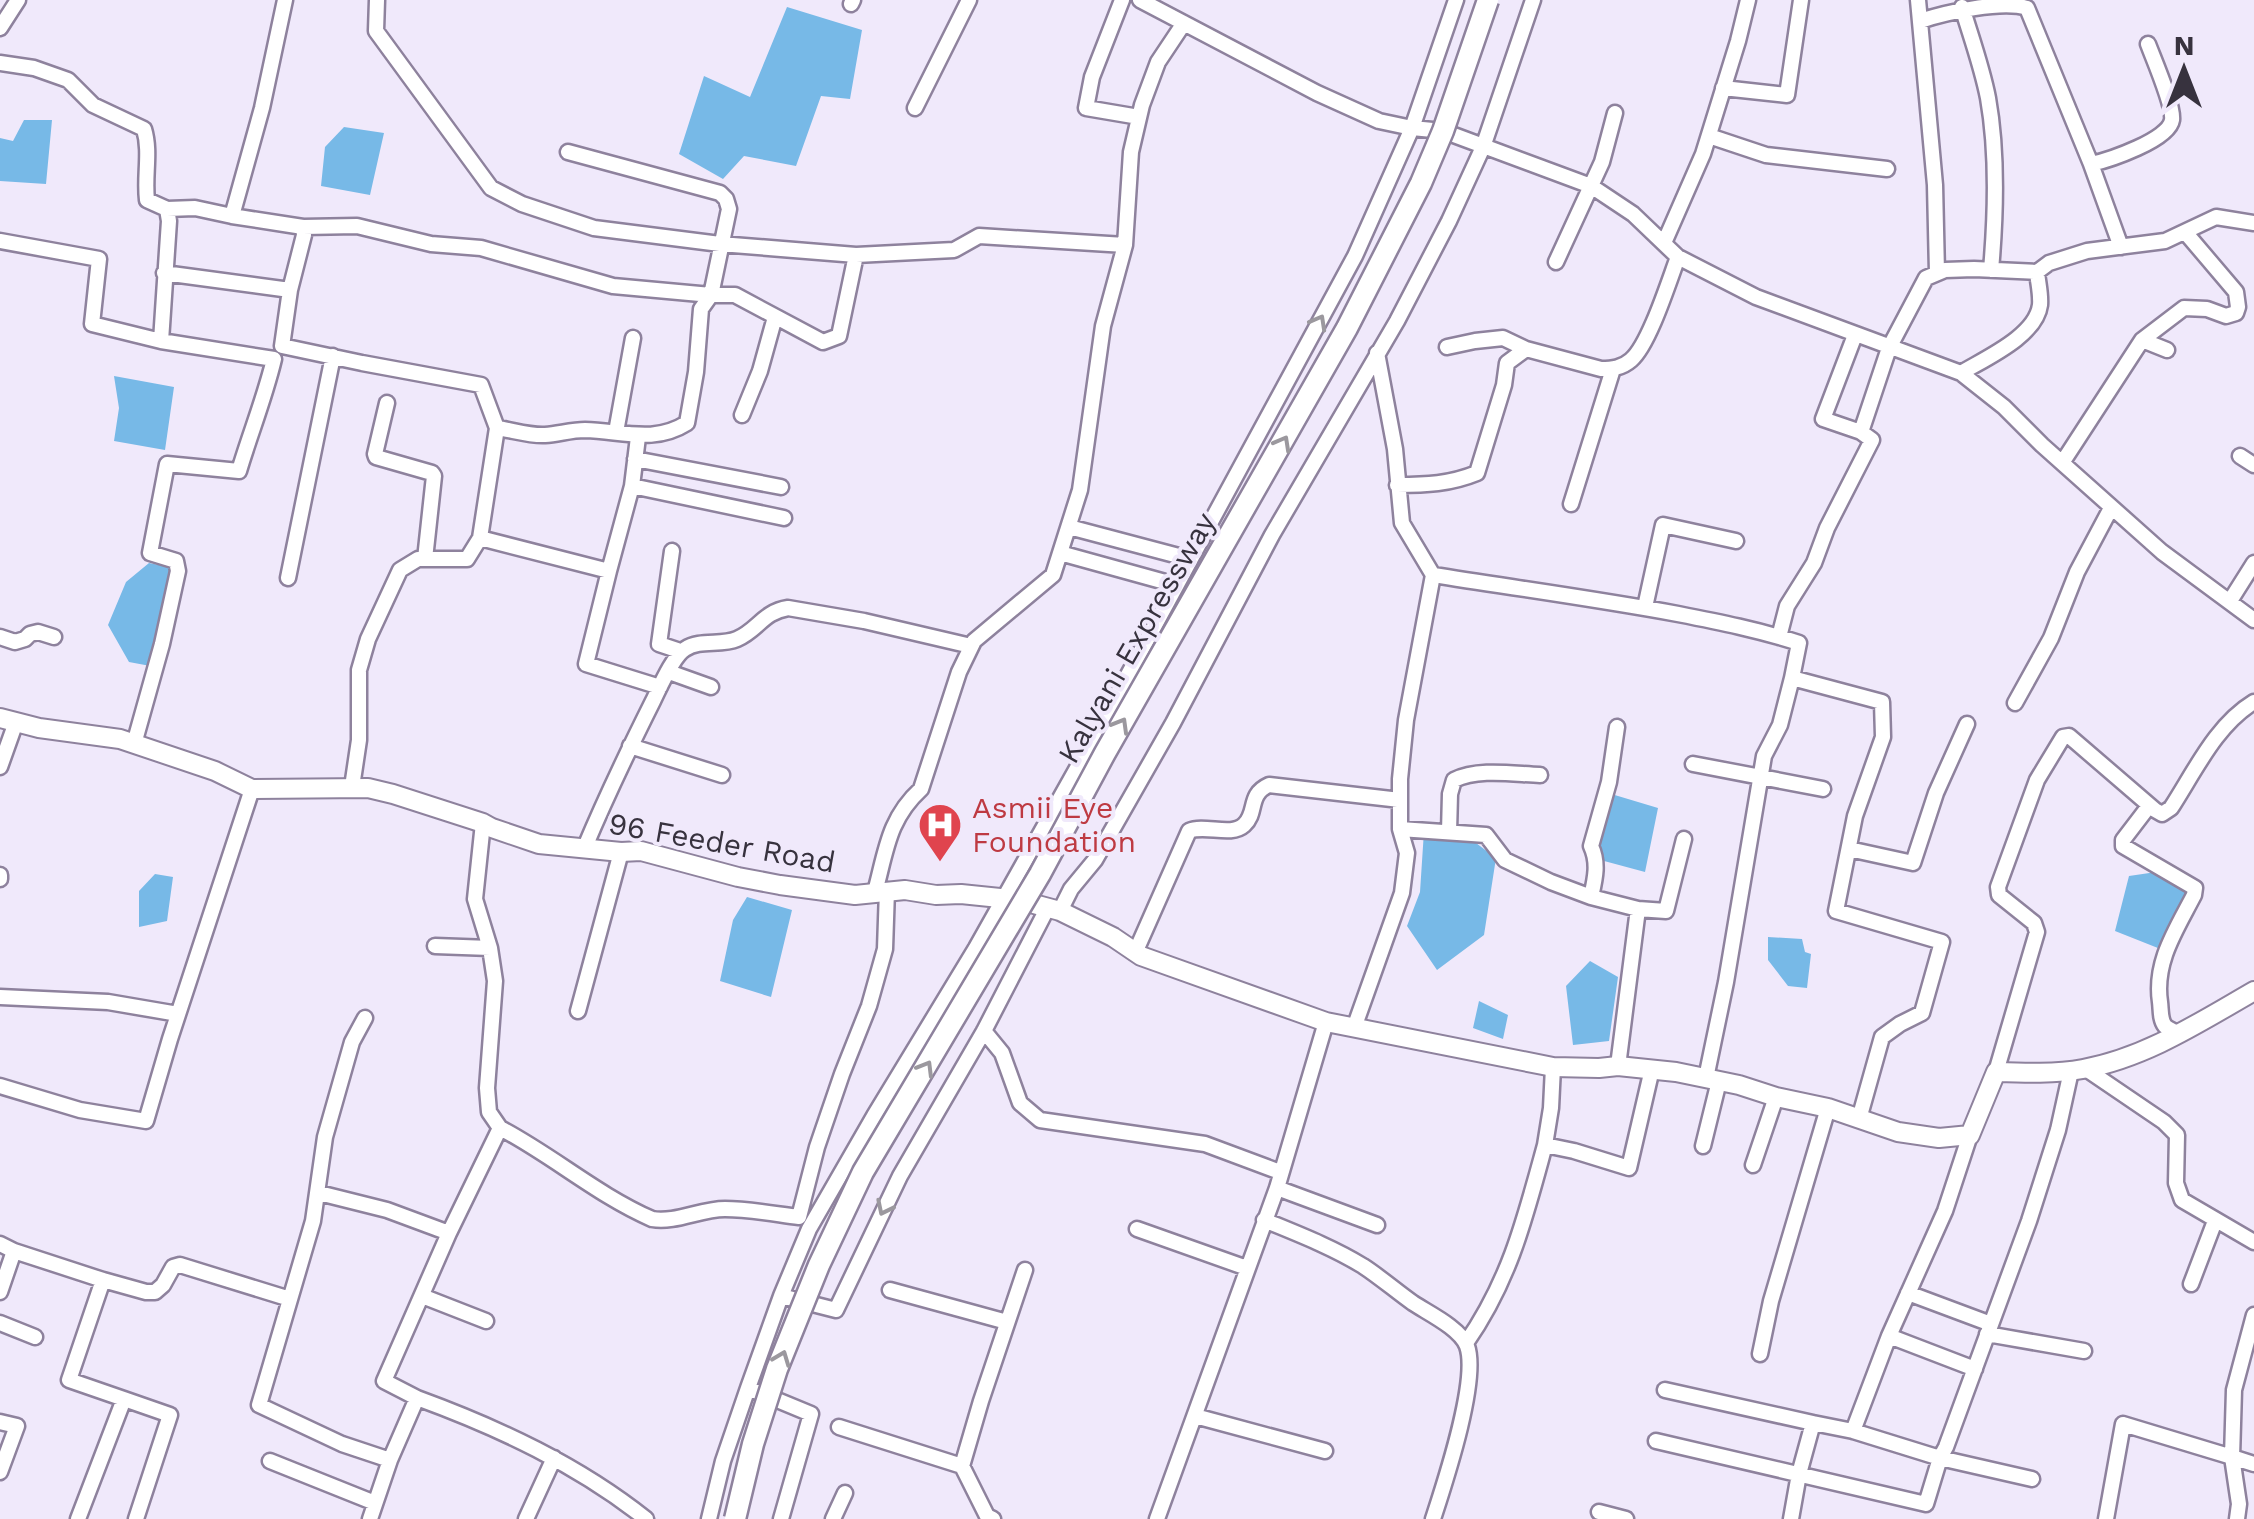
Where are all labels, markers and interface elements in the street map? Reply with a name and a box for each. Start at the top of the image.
north arrow [2134,20,2234,120]
text: N [2174,29,2194,62]
one-way arrow [1307,314,1326,333]
one-way arrow [1270,435,1290,453]
street label: Kalyani Expressway [1051,506,1223,769]
one-way arrow [1109,718,1129,736]
place label: Asmii Eye Foundation [972,790,1136,859]
hospital icon: Asmii Eye Foundation [917,802,963,863]
street label: 96 Feeder Road [606,805,838,880]
one-way arrow [914,1061,933,1079]
one-way arrow [877,1198,897,1216]
one-way arrow [770,1351,790,1368]

